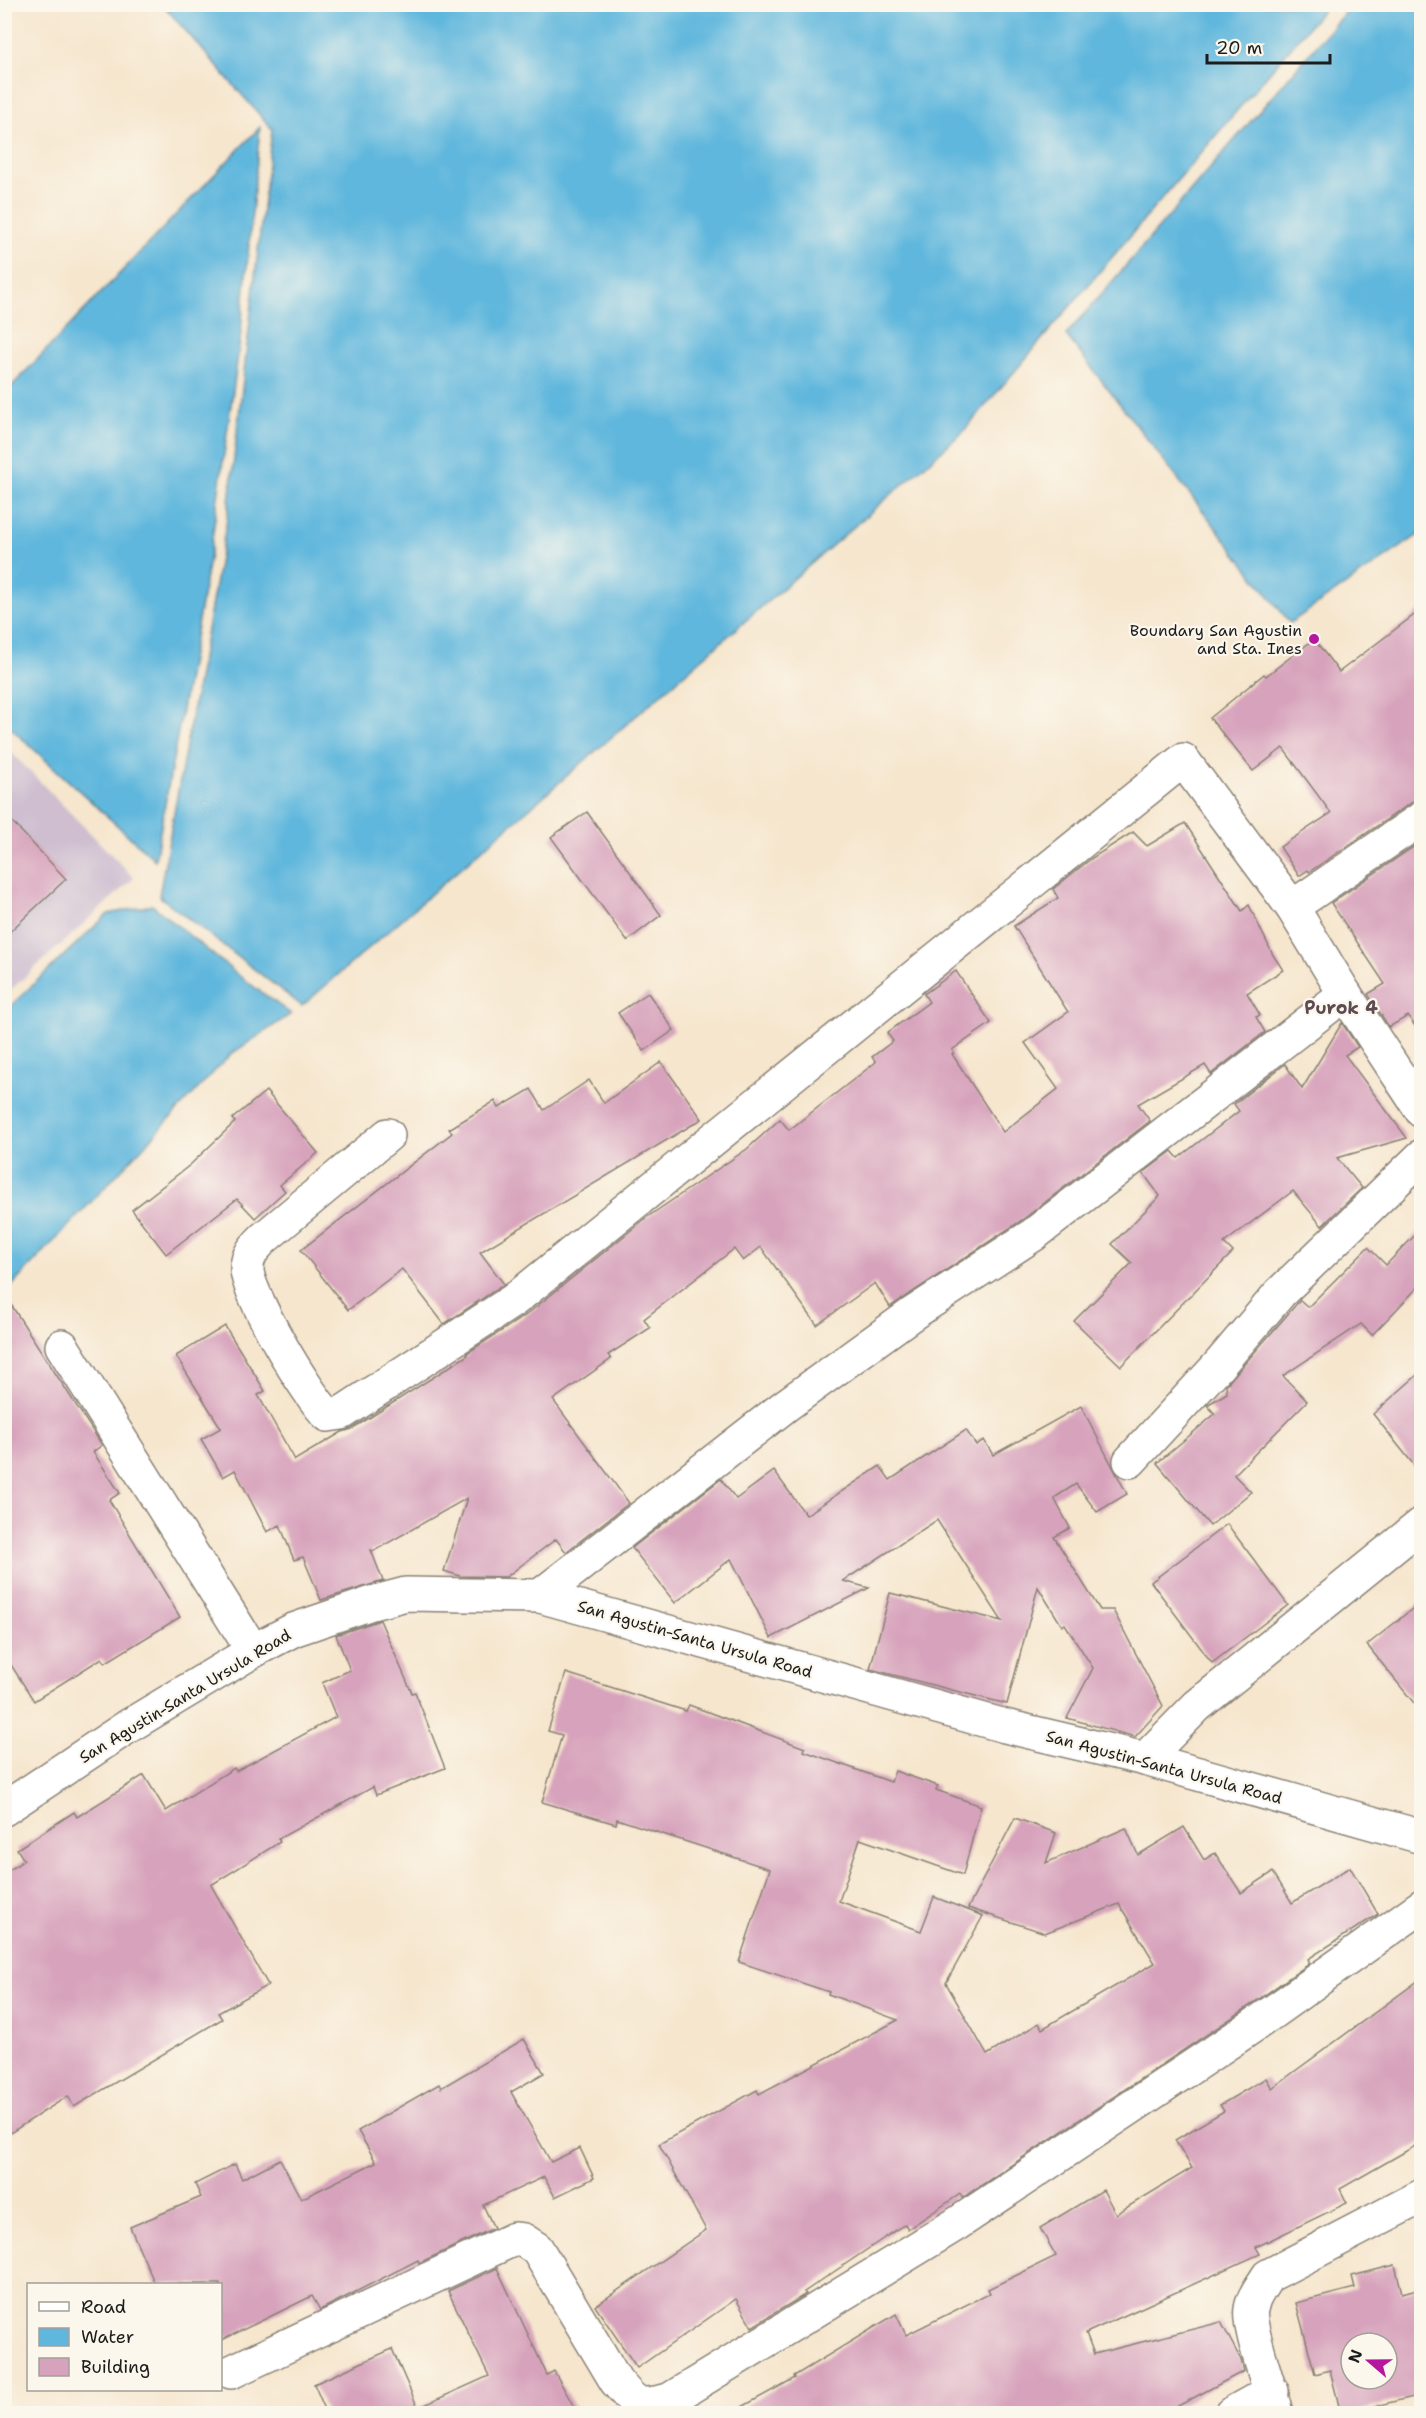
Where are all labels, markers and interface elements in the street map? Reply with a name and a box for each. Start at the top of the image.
scale bar [1207,27,1330,65]
text: 20 m [1216,36,1262,60]
place label: Boundary San Agustin and Sta. Ines [1130,620,1302,659]
marker: Boundary San Agustin and Sta. Ines [1307,632,1321,646]
district label: Purok 4 [1304,996,1378,1020]
street label: San Agustin-Santa Ursula Road [575,1595,815,1683]
street label: San Agustin-Santa Ursula Road [75,1624,295,1768]
street label: San Agustin-Santa Ursula Road [1044,1725,1284,1809]
legend [27,2283,222,2391]
text: Road [81,2295,126,2319]
text: Water [81,2325,134,2349]
north arrow [1339,2331,1399,2391]
text: N [1343,2346,1367,2366]
text: Building [81,2355,150,2379]

